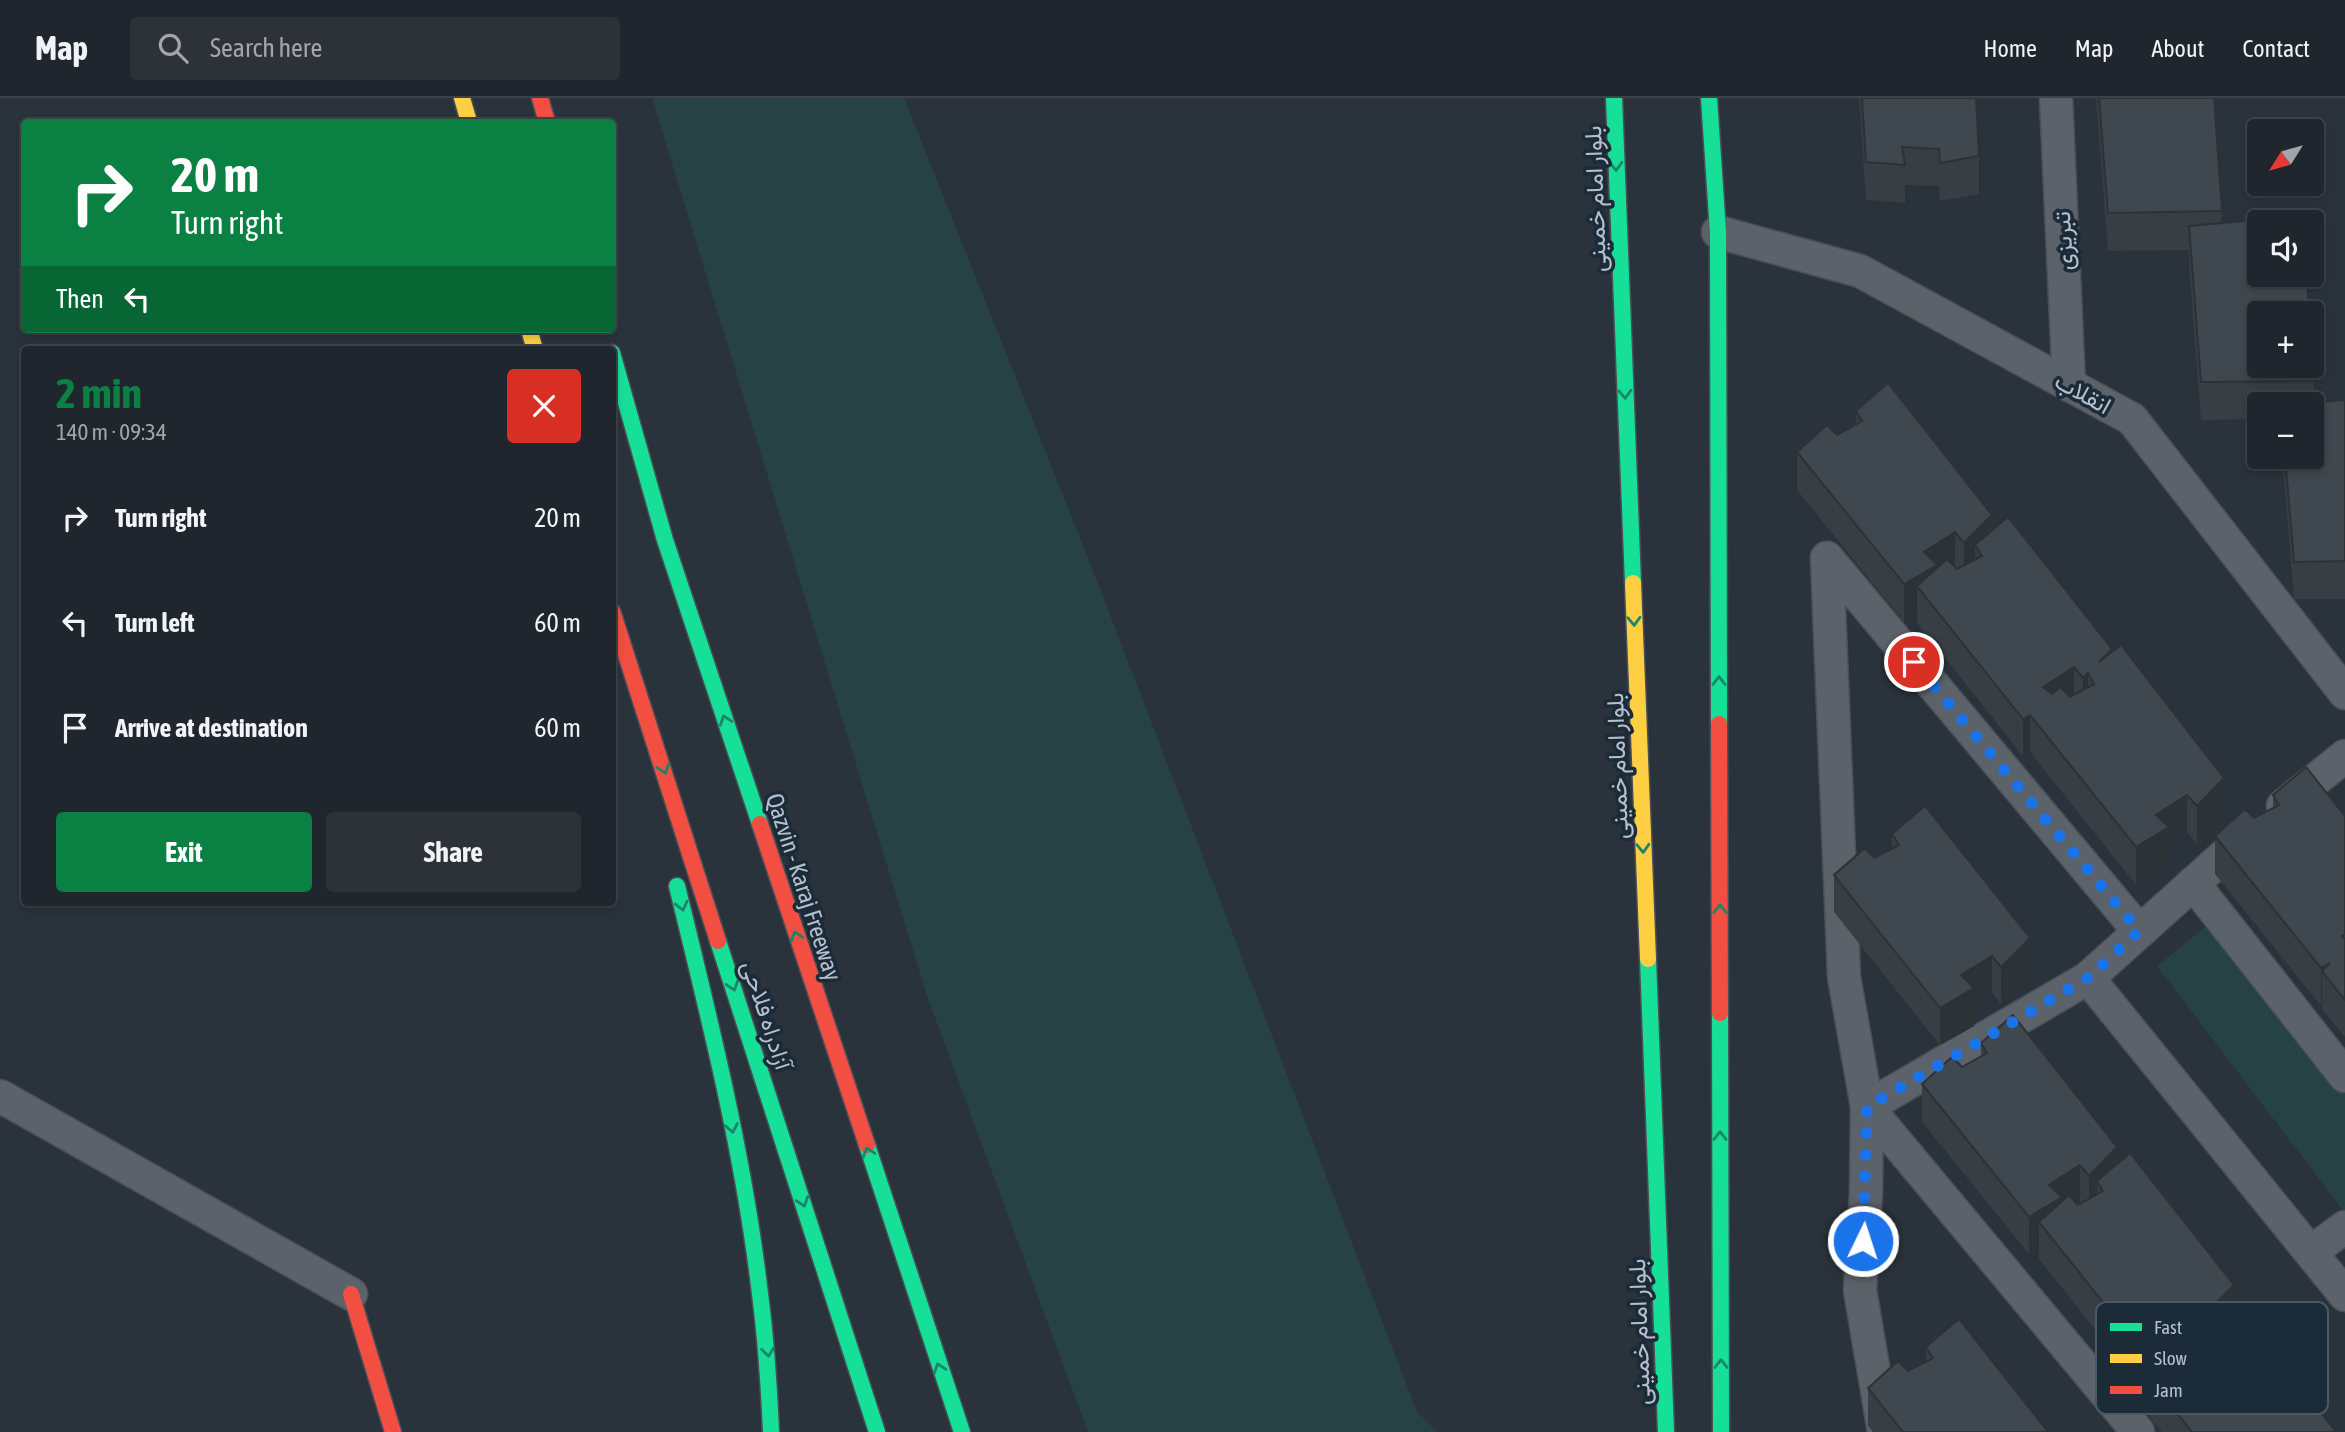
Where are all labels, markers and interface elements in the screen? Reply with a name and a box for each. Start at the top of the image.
search box [130,17,620,80]
text: Map [35,29,88,67]
icon: search [154,29,192,67]
text: Search here [210,33,322,63]
text: Home [1983,35,2037,62]
text: Map [2075,35,2113,62]
text: About [2151,35,2204,62]
text: Contact [2242,35,2310,62]
north arrow [2247,119,2324,196]
map controls [2247,119,2324,469]
street label: بلوار امام خمینی [1579,125,1614,273]
text: 20 m [171,146,259,202]
icon: right [56,147,147,238]
one-way arrow [1609,161,1624,172]
text: Turn right [171,204,284,241]
button: sound [2247,210,2324,287]
street label: تبریزی [2048,211,2080,271]
icon: left [118,280,156,318]
text: Then [56,284,104,314]
button: + [2247,301,2324,378]
street label: انقلاب [2050,367,2116,420]
text: 2 min [56,369,142,417]
button: close [507,369,581,443]
one-way arrow [1618,388,1633,399]
button: − [2247,392,2324,469]
text: 140 m · 09:34 [56,419,167,445]
icon: right [56,499,94,537]
text: Turn right [115,503,206,533]
text: 20 m [534,503,581,533]
icon: left [56,604,94,642]
text: Turn left [115,608,195,638]
text: 60 m [534,608,581,638]
one-way arrow [1627,616,1642,627]
pin [1884,632,1944,692]
icon: arrive [1895,643,1933,681]
one-way arrow [1711,676,1727,686]
street label: بلوار امام خمینی [1601,692,1636,840]
icon: arrive [56,709,94,747]
text: Arrive at destination [115,713,308,743]
text: 60 m [534,713,581,743]
one-way arrow [719,714,733,726]
one-way arrow [655,763,670,775]
street label: Qazvin - Karaj Freeway [761,790,847,984]
button: Exit [56,812,312,892]
button: Share [326,812,581,892]
one-way arrow [1635,843,1651,854]
one-way arrow [673,900,688,912]
one-way arrow [1712,903,1728,914]
one-way arrow [790,930,804,942]
street label: آزادراه فلاحی [735,957,798,1076]
one-way arrow [725,980,740,992]
one-way arrow [724,1122,739,1134]
one-way arrow [1712,1131,1728,1141]
one-way arrow [861,1146,876,1158]
one-way arrow [795,1196,809,1208]
position arrow [1826,1204,1900,1278]
street label: بلوار امام خمینی [1623,1258,1658,1406]
legend [2096,1302,2328,1414]
text: Fast [2154,1316,2182,1338]
one-way arrow [760,1346,775,1358]
text: Slow [2154,1347,2188,1369]
one-way arrow [1713,1358,1729,1369]
one-way arrow [933,1362,947,1374]
text: Jam [2154,1379,2183,1401]

